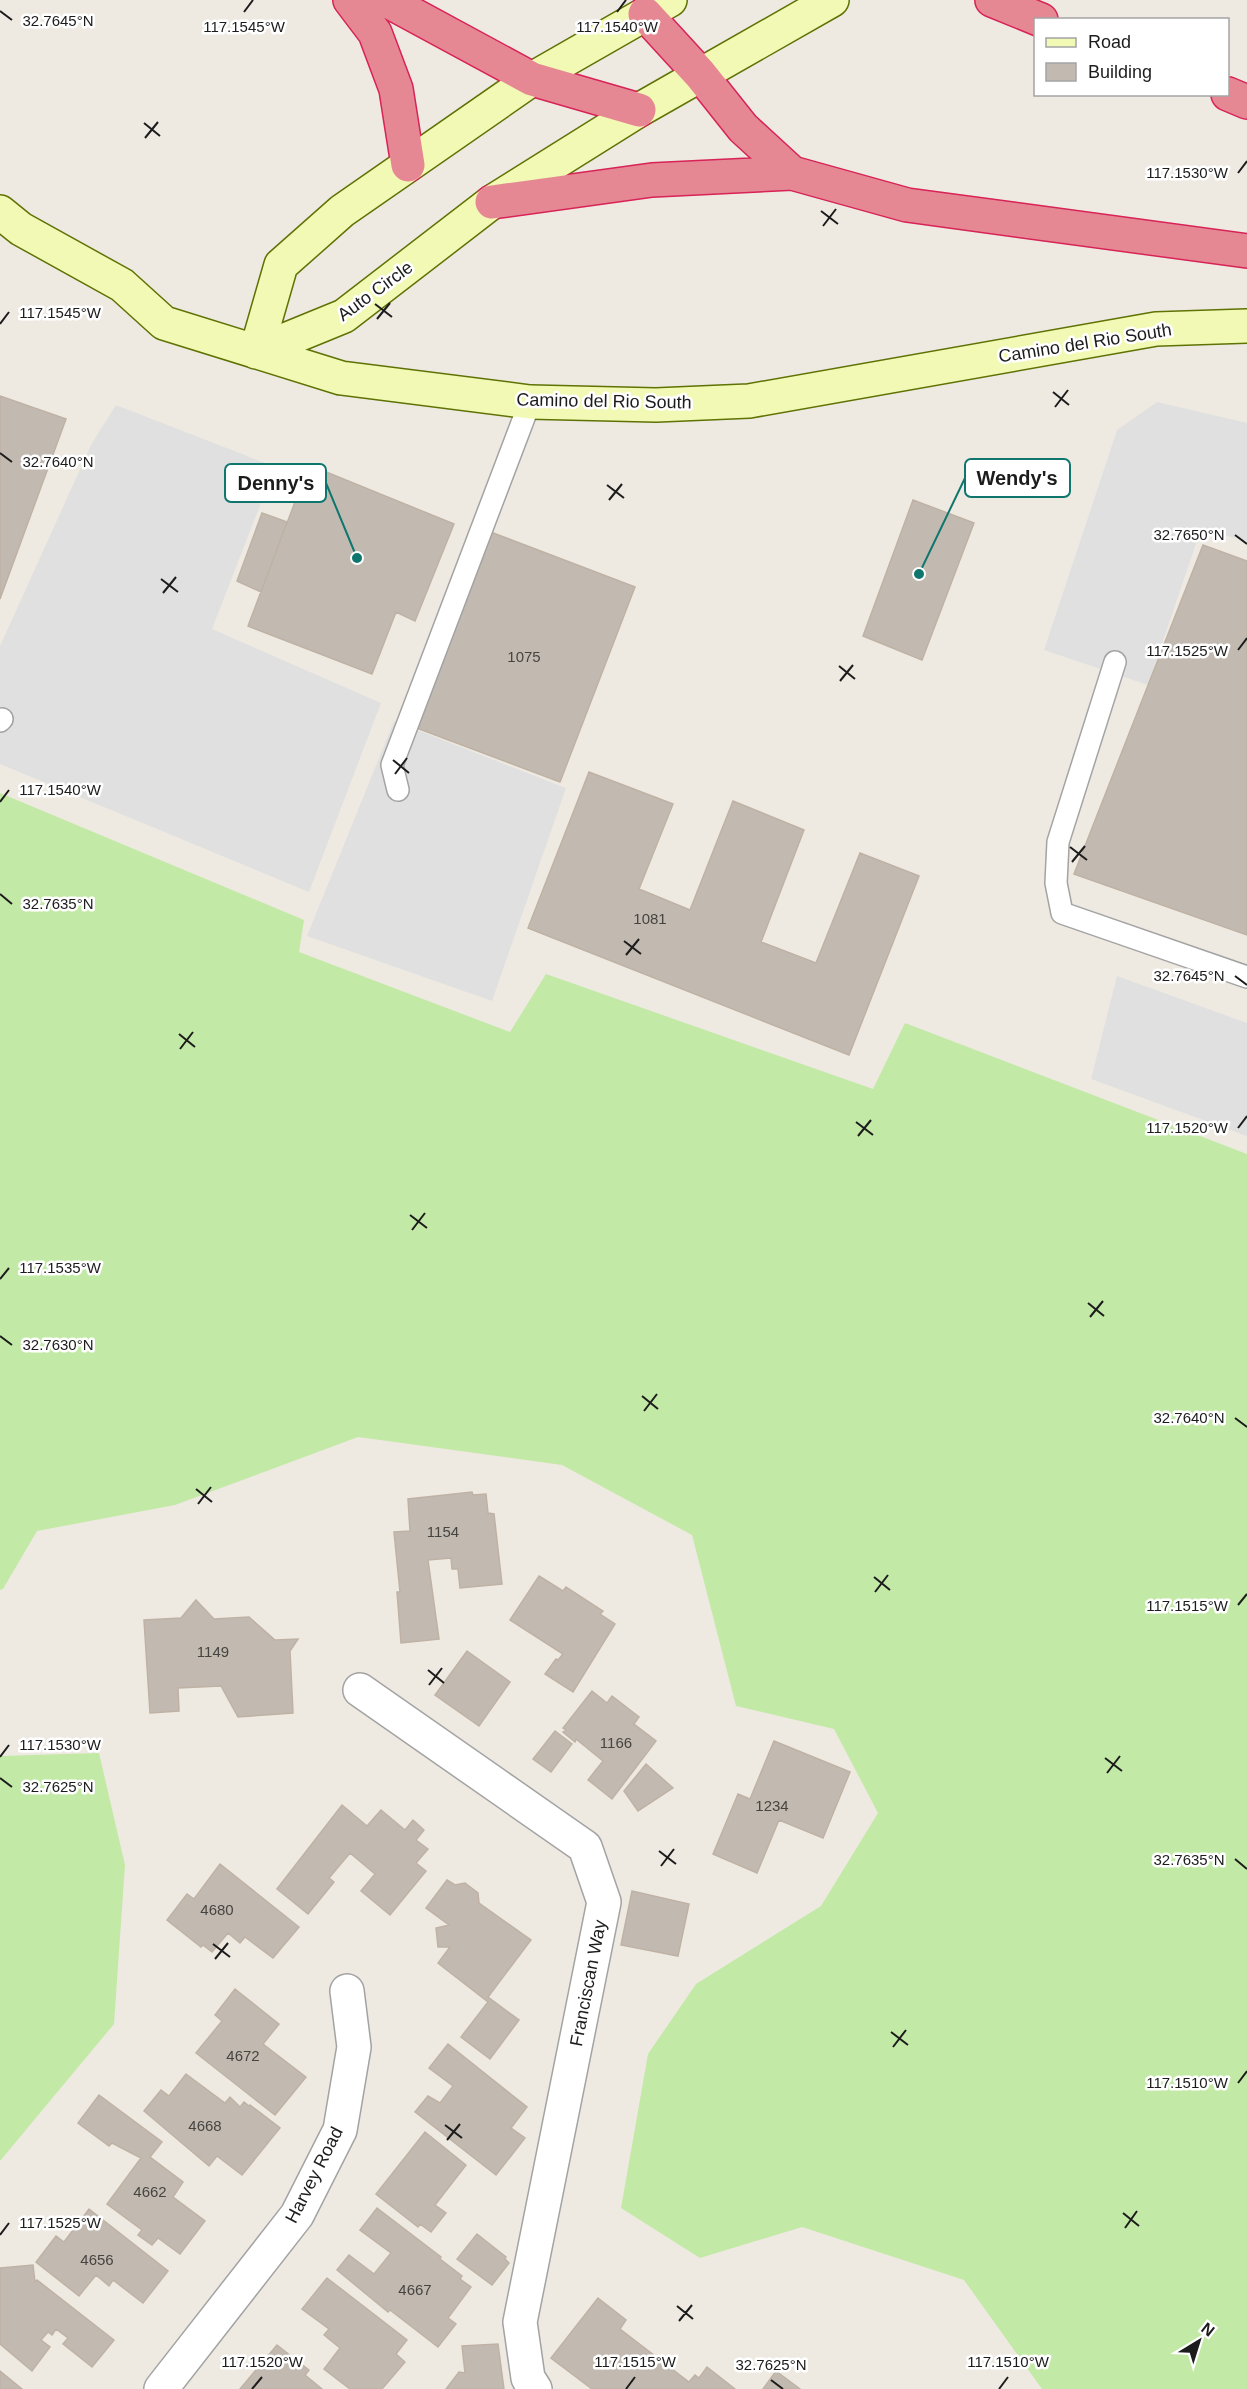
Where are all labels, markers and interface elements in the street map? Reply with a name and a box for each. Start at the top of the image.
text: 32.7645°N [22,12,94,29]
text: 117.1545°W [203,18,286,35]
text: 117.1540°W [576,18,659,35]
legend [1034,18,1229,96]
text: Road [1088,32,1131,52]
text: Building [1088,62,1152,82]
text: 117.1530°W [1146,164,1229,181]
street label: Auto Circle [334,257,416,325]
text: 117.1545°W [19,304,102,321]
street label: Camino del Rio South [997,319,1173,367]
street label: Camino del Rio South [516,389,692,413]
text: 32.7640°N [22,453,94,470]
callout: Wendy's [965,459,1070,497]
callout: Denny's [225,464,326,502]
text: Wendy's [976,467,1058,489]
text: Denny's [237,472,315,494]
text: 32.7650°N [1153,526,1225,543]
text: 117.1525°W [1146,642,1229,659]
house number: 1075 [507,648,541,665]
text: 117.1540°W [19,781,102,798]
text: 32.7635°N [22,895,94,912]
house number: 1081 [633,910,667,927]
text: 32.7645°N [1153,967,1225,984]
text: 117.1520°W [1146,1119,1229,1136]
text: 117.1535°W [19,1259,102,1276]
text: 32.7630°N [22,1336,94,1353]
text: 32.7640°N [1153,1409,1225,1426]
house number: 1154 [427,1523,459,1540]
text: 117.1515°W [1146,1597,1229,1614]
house number: 1149 [197,1643,229,1660]
house number: 1166 [600,1734,632,1751]
text: 117.1530°W [19,1736,102,1753]
text: 32.7625°N [22,1778,94,1795]
house number: 1234 [755,1797,789,1814]
text: 32.7635°N [1153,1851,1225,1868]
house number: 4680 [200,1901,234,1918]
street label: Franciscan Way [566,1918,610,2048]
house number: 4672 [226,2047,260,2064]
text: 117.1510°W [1146,2074,1229,2091]
house number: 4668 [188,2117,222,2134]
street label: Harvey Road [281,2124,347,2226]
house number: 4662 [133,2183,167,2200]
text: 117.1525°W [19,2214,102,2231]
house number: 4656 [80,2251,114,2268]
house number: 4667 [398,2281,432,2298]
north arrow [1169,2311,1229,2371]
text: N [1198,2319,1218,2340]
text: 117.1520°W [221,2353,304,2370]
text: 117.1515°W [594,2353,677,2370]
text: 117.1510°W [967,2353,1050,2370]
text: 32.7625°N [735,2356,807,2373]

